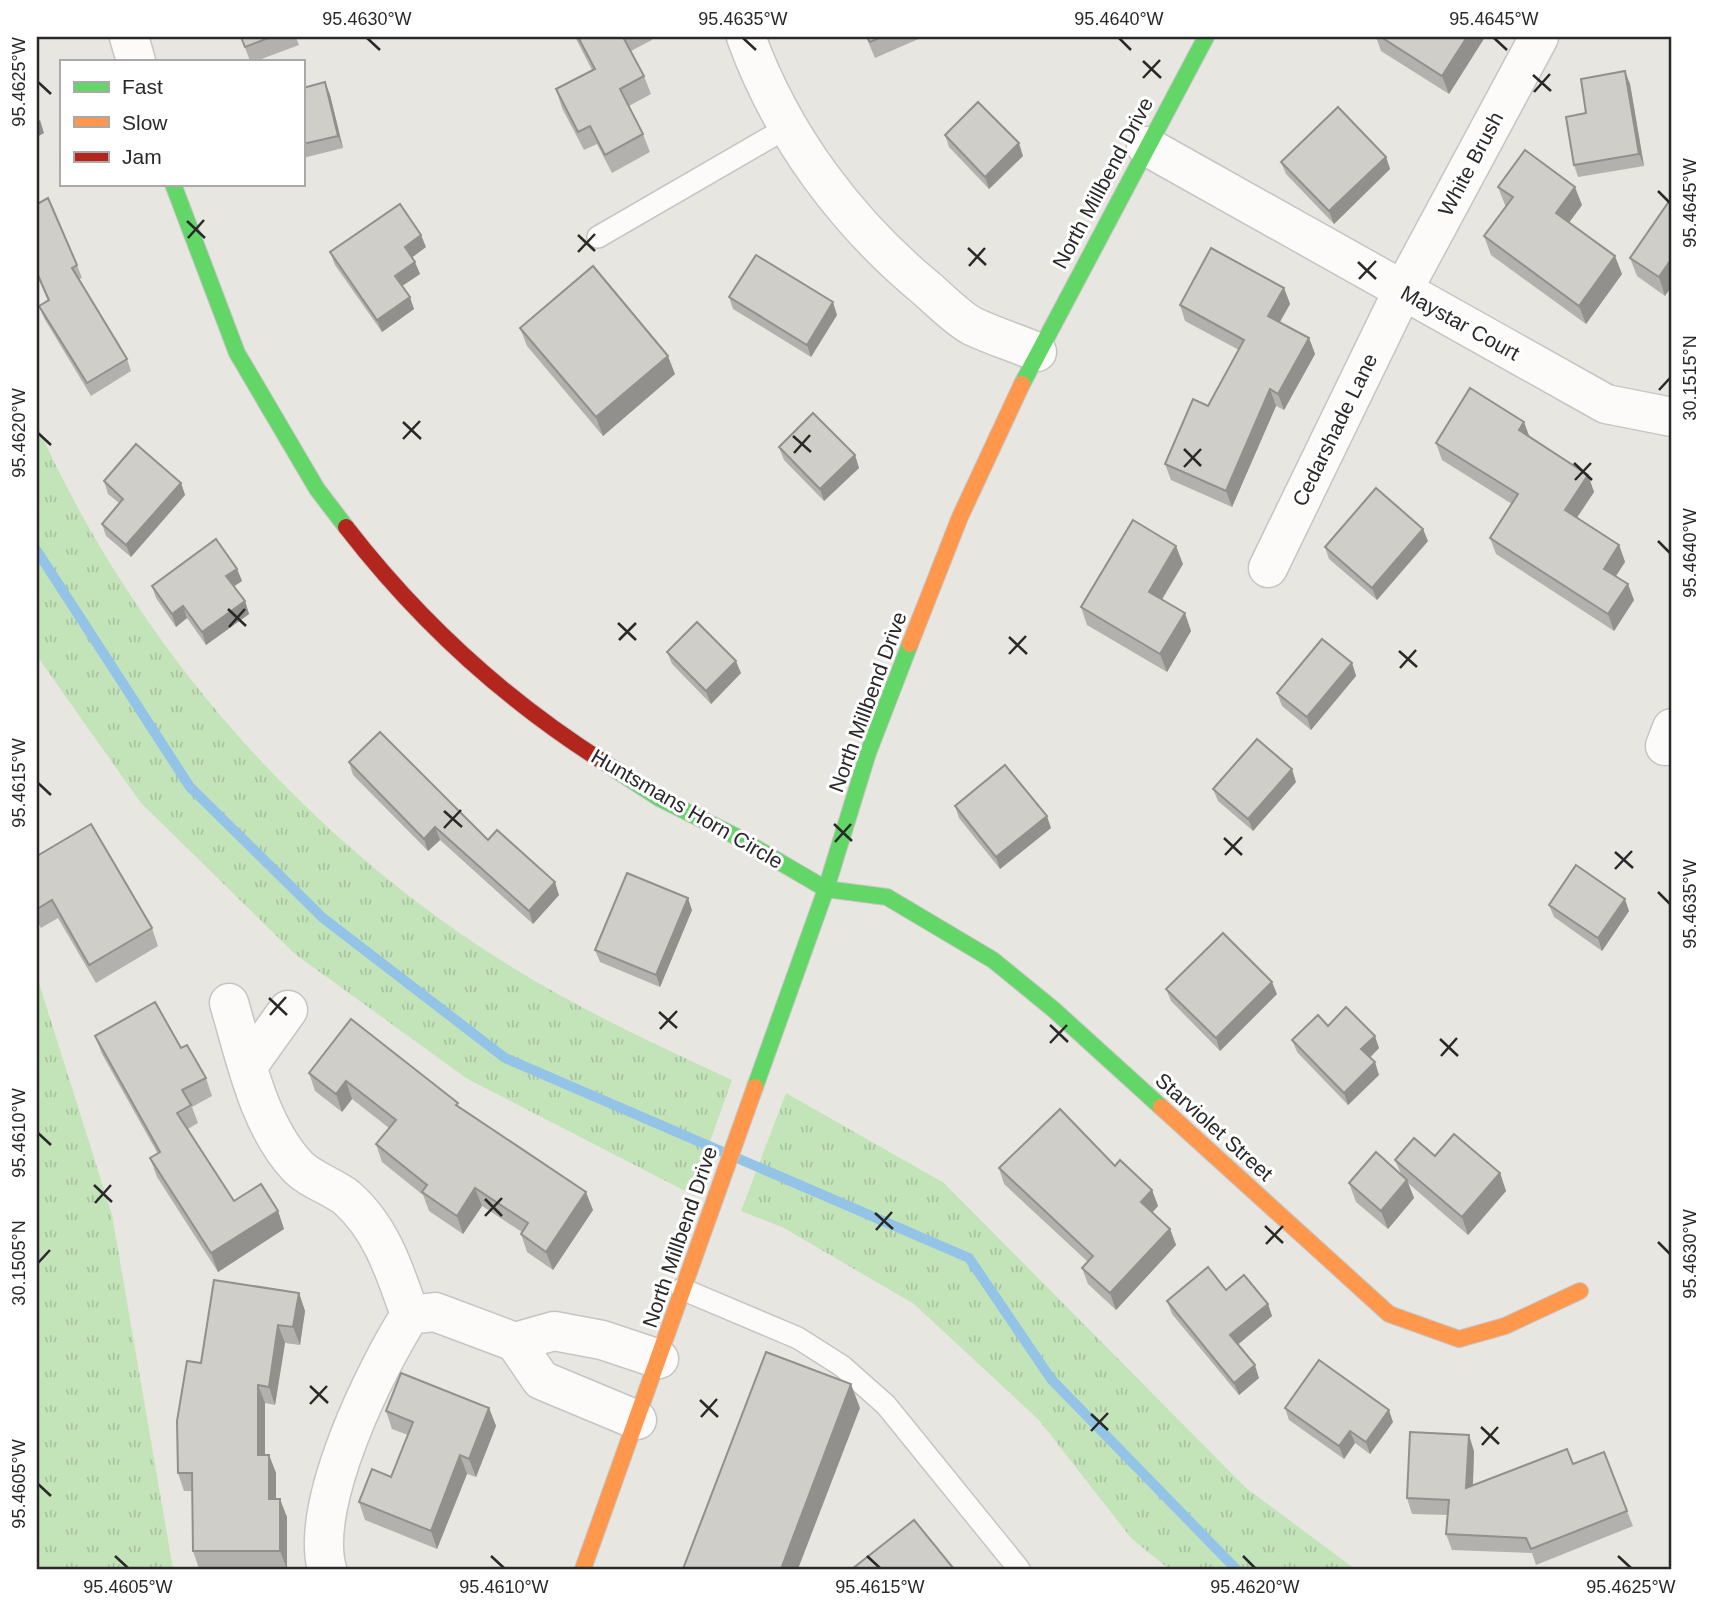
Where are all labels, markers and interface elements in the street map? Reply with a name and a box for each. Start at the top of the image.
text: 95.4630°W [322,9,412,29]
text: 95.4635°W [698,9,788,29]
text: 95.4640°W [1074,9,1164,29]
text: 95.4645°W [1449,9,1539,29]
text: 95.4625°W [9,37,29,127]
legend [60,60,304,186]
text: Fast [122,75,163,98]
street label: North Millbend Drive [1048,93,1157,272]
street label: White Brush [1434,108,1508,220]
text: Slow [122,111,168,134]
text: Jam [122,145,162,168]
text: 95.4645°W [1680,158,1700,248]
street label: Maystar Court [1397,281,1524,365]
text: 30.1515°N [1680,335,1700,421]
street label: Cedarshade Lane [1288,350,1381,510]
text: 95.4620°W [9,388,29,478]
text: 95.4640°W [1680,508,1700,598]
street label: North Millbend Drive [824,609,911,795]
text: 95.4615°W [9,738,29,828]
street label: Huntsmans Horn Circle [588,744,787,873]
text: 95.4635°W [1680,859,1700,949]
street label: Starviolet Street [1151,1068,1278,1185]
text: 95.4610°W [9,1088,29,1178]
street label: North Millbend Drive [638,1143,721,1331]
text: 95.4630°W [1680,1209,1700,1299]
text: 30.1505°N [9,1220,29,1306]
text: 95.4605°W [9,1439,29,1529]
text: 95.4605°W [83,1577,173,1597]
text: 95.4610°W [459,1577,549,1597]
text: 95.4615°W [835,1577,925,1597]
text: 95.4620°W [1210,1577,1300,1597]
text: 95.4625°W [1586,1577,1676,1597]

